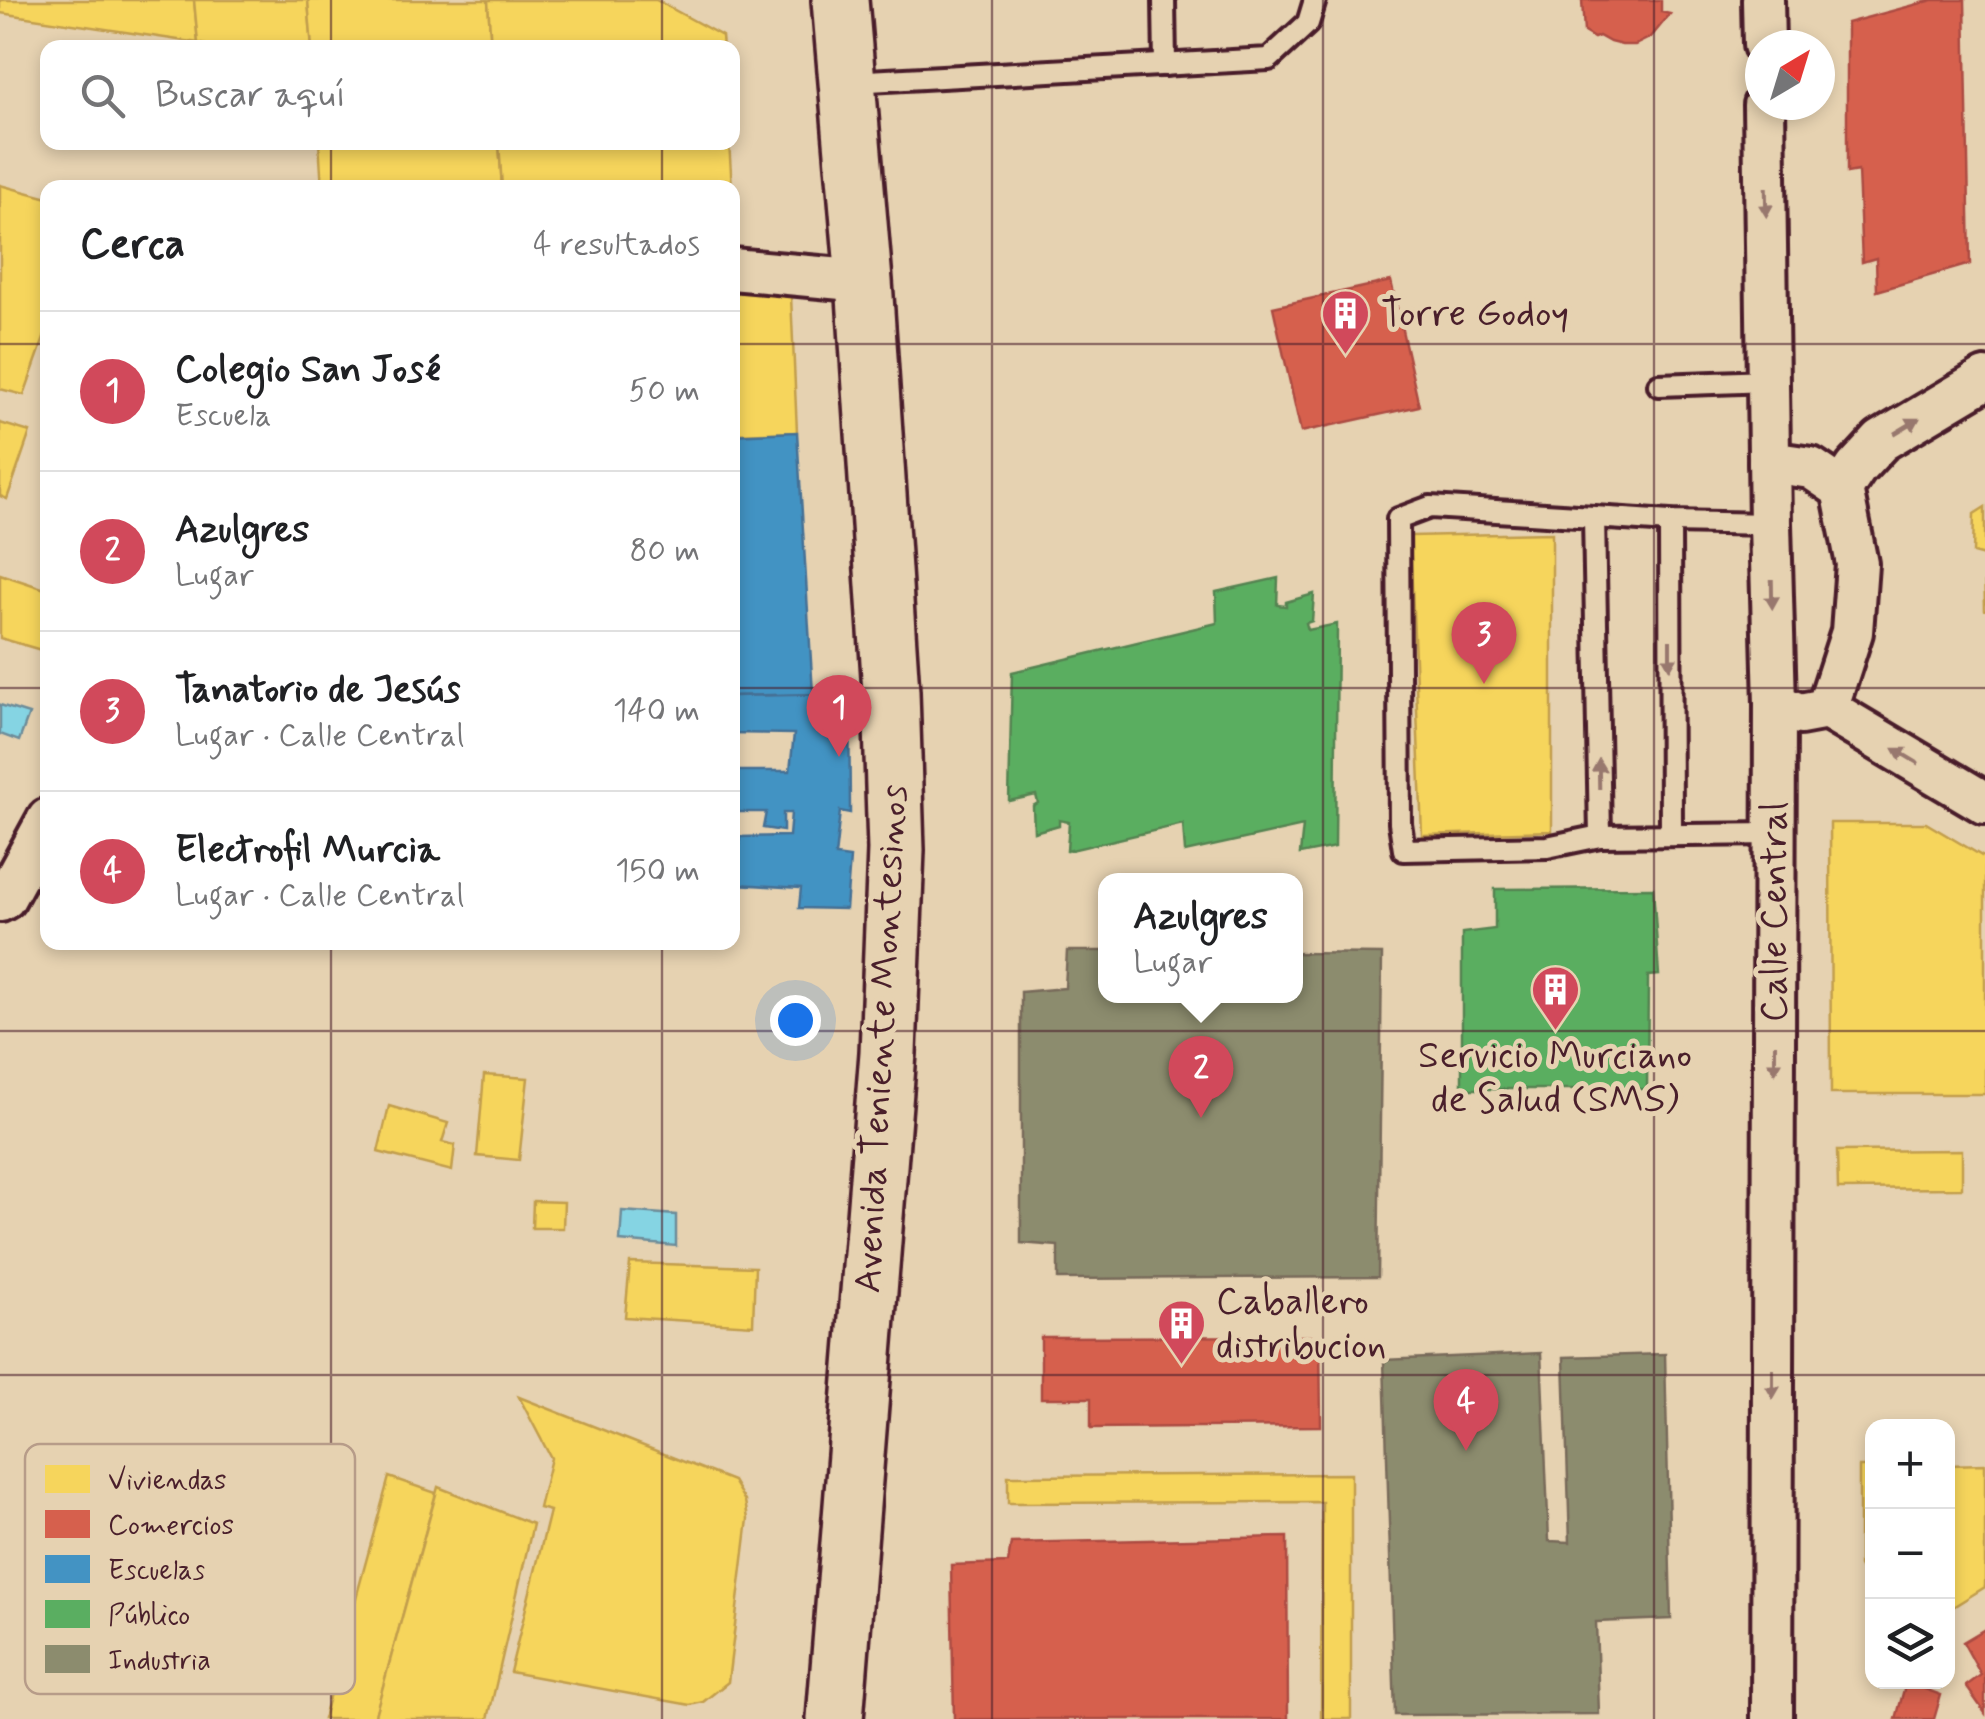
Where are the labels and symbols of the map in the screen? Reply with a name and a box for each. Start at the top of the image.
north arrow [1745,30,1835,120]
one-way arrow [1758,187,1774,219]
building icon: Torre Godoy [1320,288,1372,356]
place label: Torre Godoy [1381,290,1569,339]
one-way arrow [1892,418,1921,435]
one-way arrow [1764,579,1780,611]
pin: 3 [1452,602,1516,684]
one-way arrow [1662,639,1678,671]
pin: 1 [806,674,872,757]
one-way arrow [1892,748,1920,765]
one-way arrow [1590,758,1606,790]
street label: Avenida Teniente Montesinos [844,783,920,1294]
street label: Calle Central [1751,802,1800,1022]
building icon: Servicio Murciano de Salud (SMS) [1529,964,1581,1032]
your location [770,995,821,1046]
place label: Servicio Murciano de Salud (SMS) [1418,1032,1692,1125]
pin: 2 [1168,1036,1234,1118]
one-way arrow [1766,1044,1782,1076]
place label: Caballero distribucion [1216,1278,1386,1371]
building icon: Caballero distribucion [1155,1298,1207,1366]
pin: 4 [1434,1368,1498,1451]
one-way arrow [1765,1369,1781,1401]
legend [25,1444,355,1694]
text: Viviendas [108,1463,227,1500]
text: Comercios [108,1508,234,1545]
text: Escuelas [108,1553,205,1590]
text: Público [108,1598,190,1635]
text: Industria [108,1643,211,1680]

